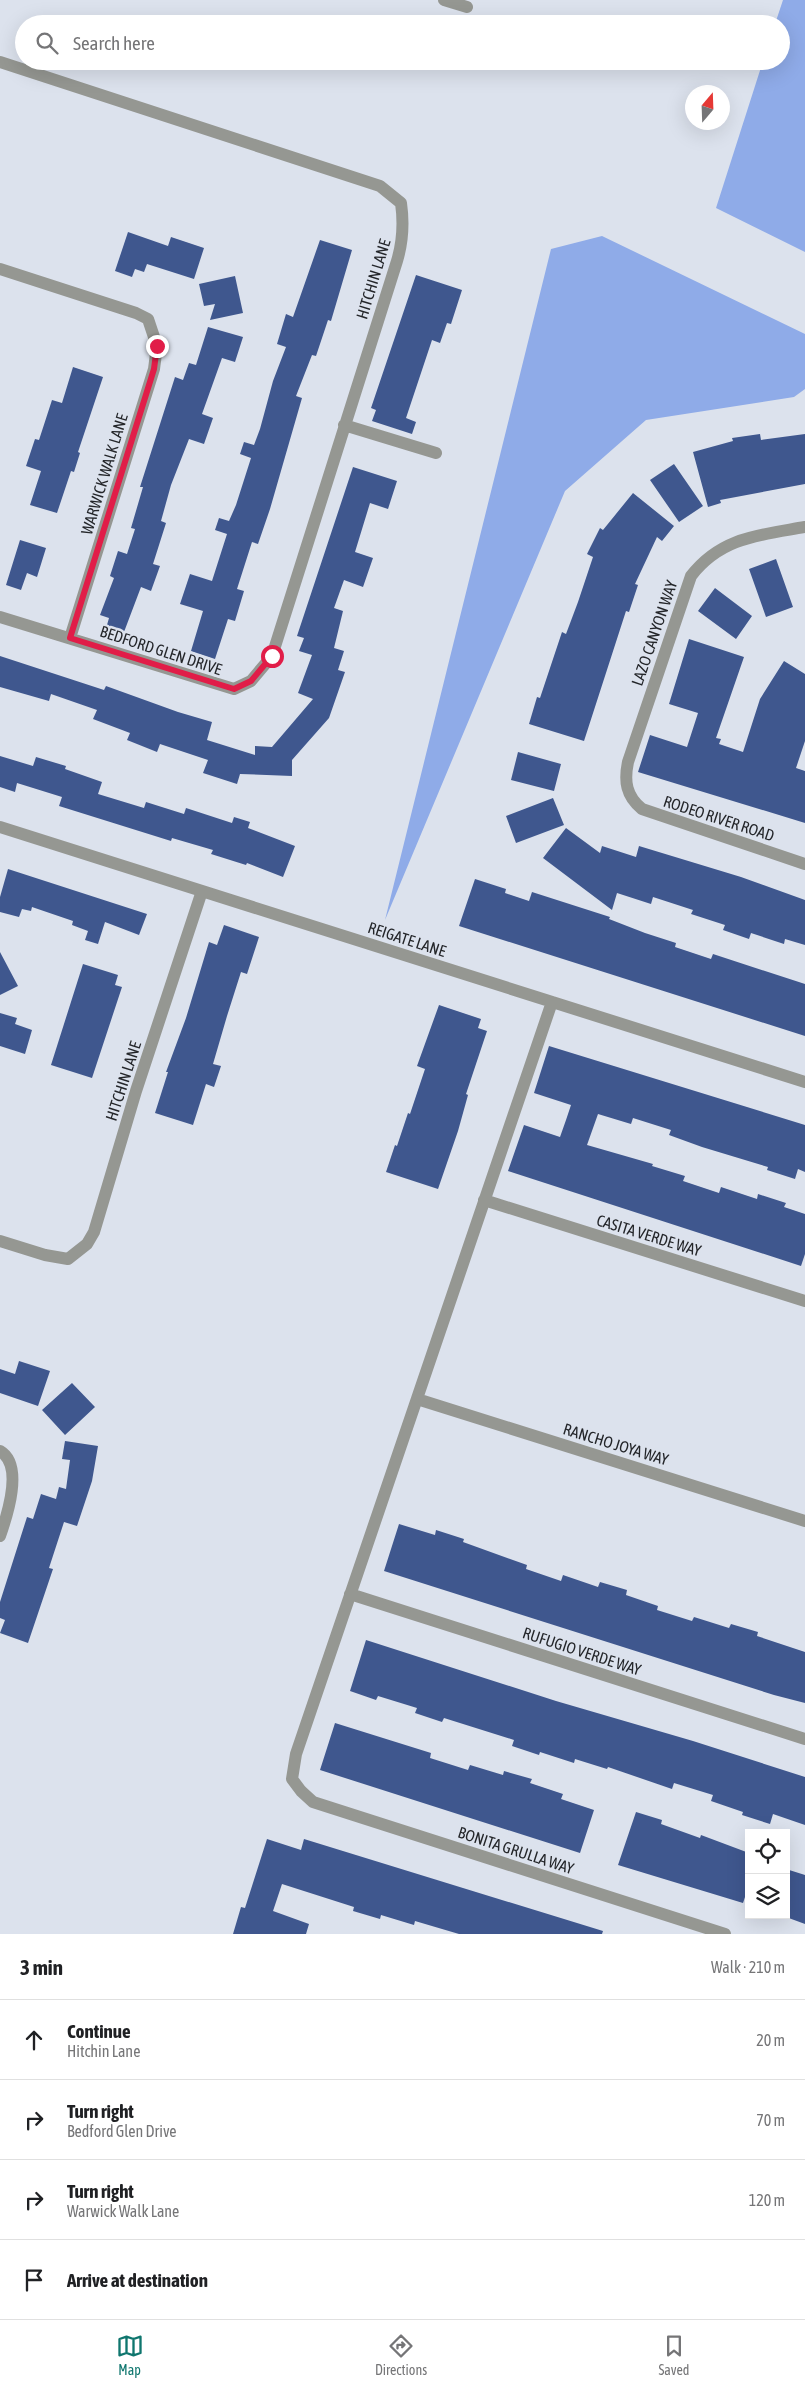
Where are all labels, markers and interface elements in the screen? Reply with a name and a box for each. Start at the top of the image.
search box [15,15,790,70]
icon: search [33,29,61,57]
text: Search here [73,32,155,54]
north arrow [685,85,730,130]
street label: HITCHIN LANE [352,237,394,321]
route end [146,335,169,358]
street label: WARWICK WALK LANE [77,411,131,537]
street label: LAZO CANYON WAY [628,577,681,688]
street label: BEDFORD GLEN DRIVE [98,622,224,678]
route start [261,645,284,668]
street label: RODEO RIVER ROAD [661,792,777,844]
street label: REIGATE LANE [366,918,448,960]
street label: HITCHIN LANE [102,1039,144,1123]
street label: CASITA VERDE WAY [595,1211,704,1260]
street label: RANCHO JOYA WAY [561,1419,672,1469]
street label: RUFUGIO VERDE WAY [520,1623,644,1679]
street label: BONITA GRULLA WAY [456,1823,577,1877]
map controls [745,1829,790,1919]
button: locate [745,1829,790,1874]
button: layers [745,1874,790,1919]
text: 3 min [20,1955,63,1979]
text: Walk · 210 m [711,1958,785,1976]
text: Continue [67,2020,131,2042]
icon: ahead [20,2026,48,2054]
text: 20 m [756,2031,785,2049]
text: Hitchin Lane [67,2042,140,2060]
text: Turn right [67,2100,134,2122]
icon: right [20,2106,48,2134]
text: 70 m [756,2111,785,2129]
text: Bedford Glen Drive [67,2122,177,2140]
text: Turn right [67,2180,134,2202]
icon: right [20,2186,48,2214]
text: 120 m [749,2191,785,2209]
text: Warwick Walk Lane [67,2202,179,2220]
icon: arrive [20,2266,48,2294]
text: Arrive at destination [67,2269,208,2291]
tab: Map [116,2332,144,2378]
tab: Directions [375,2332,427,2378]
tab: Saved [658,2332,689,2378]

